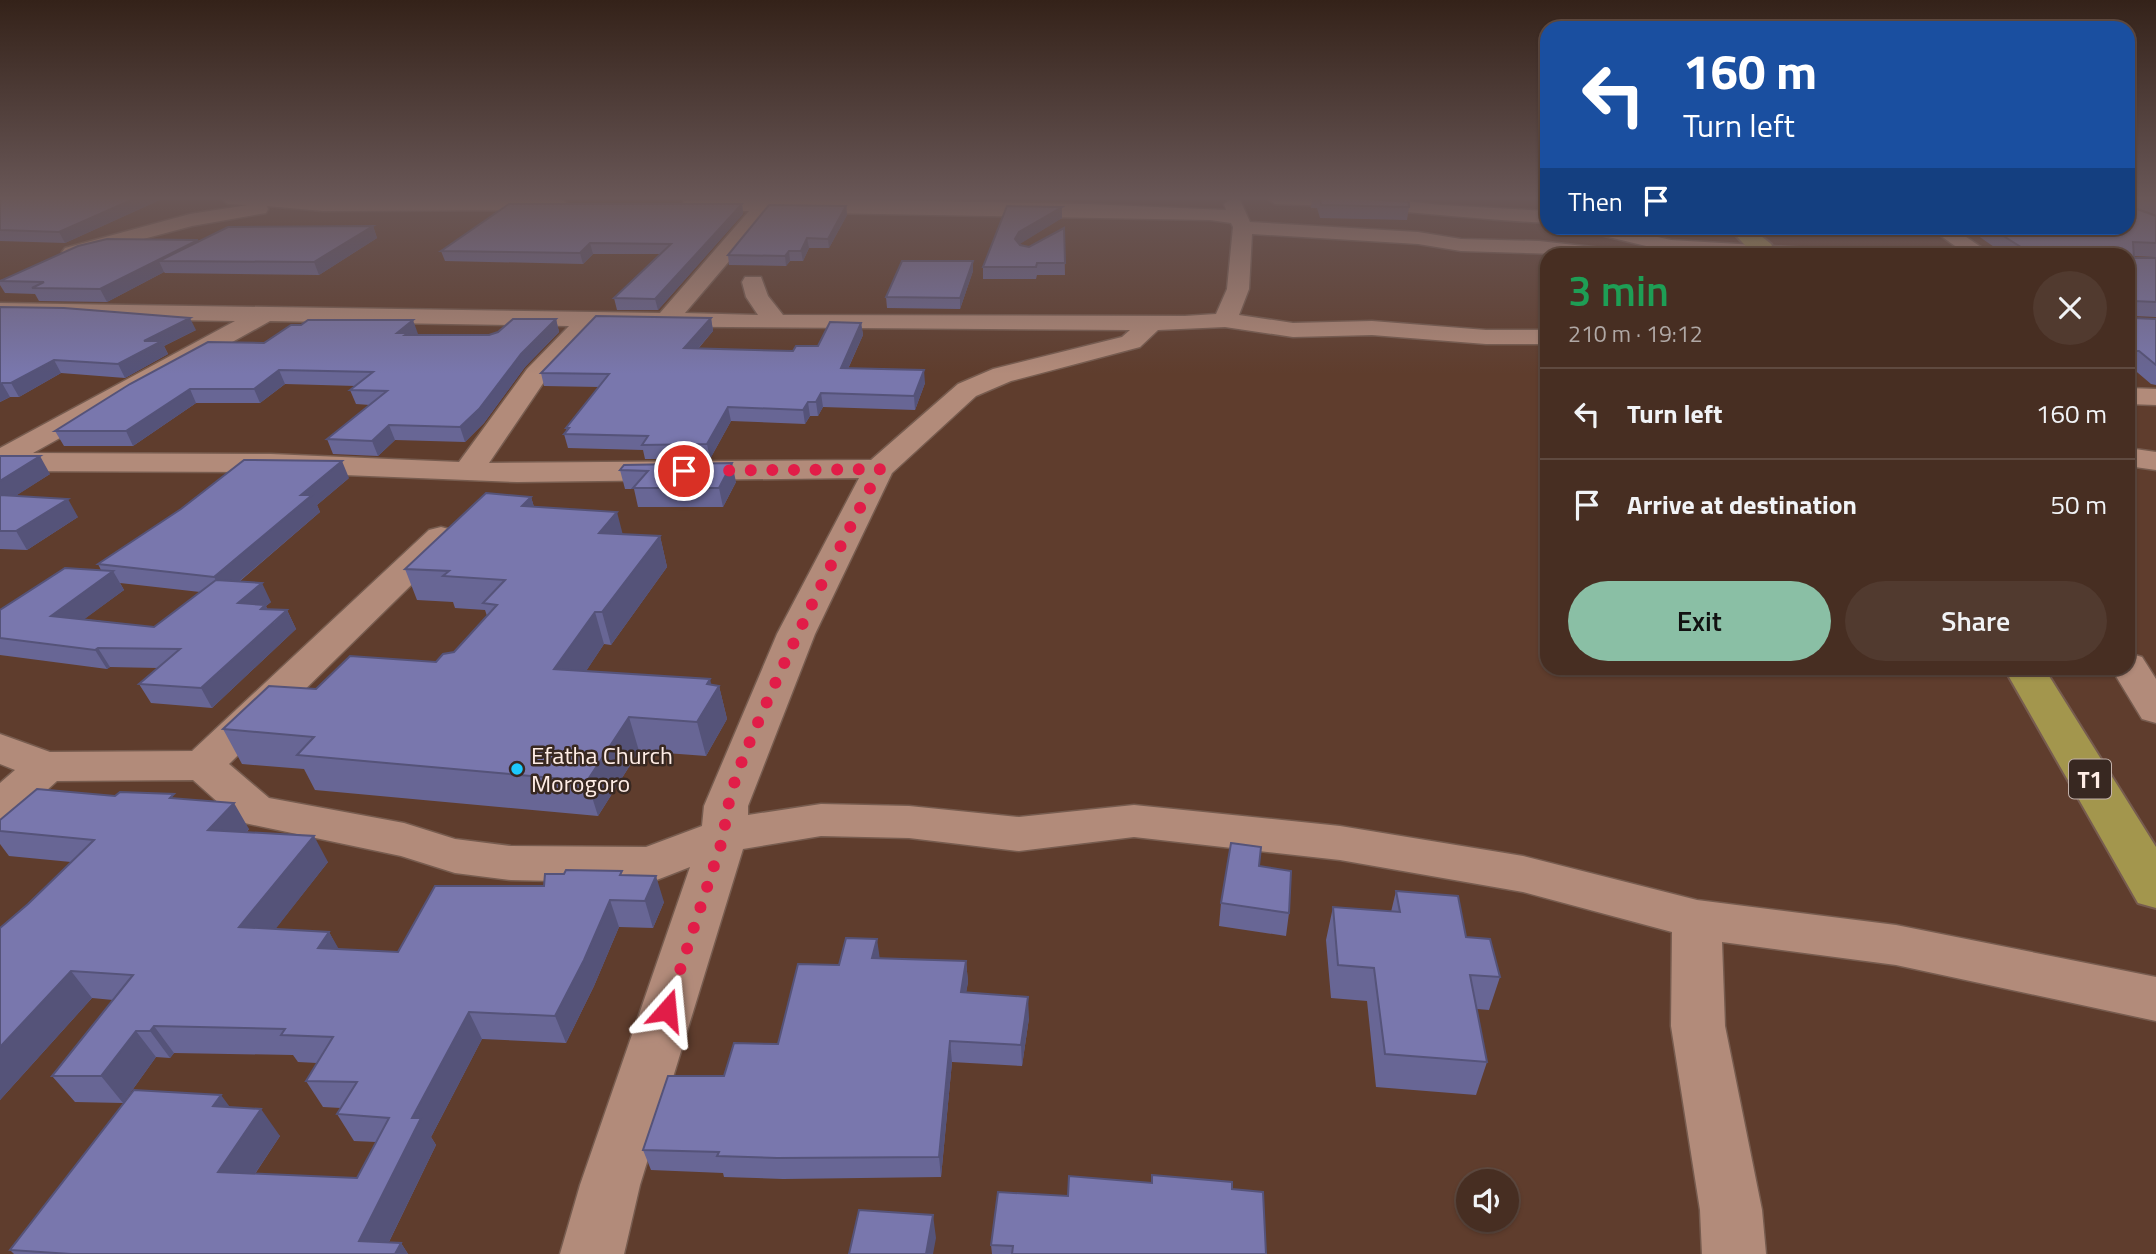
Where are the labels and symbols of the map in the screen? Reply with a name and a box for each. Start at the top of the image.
pin [654,441,714,501]
place label: Efatha Church Morogoro [531,737,673,801]
road number: T1 [2069,760,2111,799]
marker: Efatha Church Morogoro [509,761,525,777]
position arrow [630,973,704,1047]

